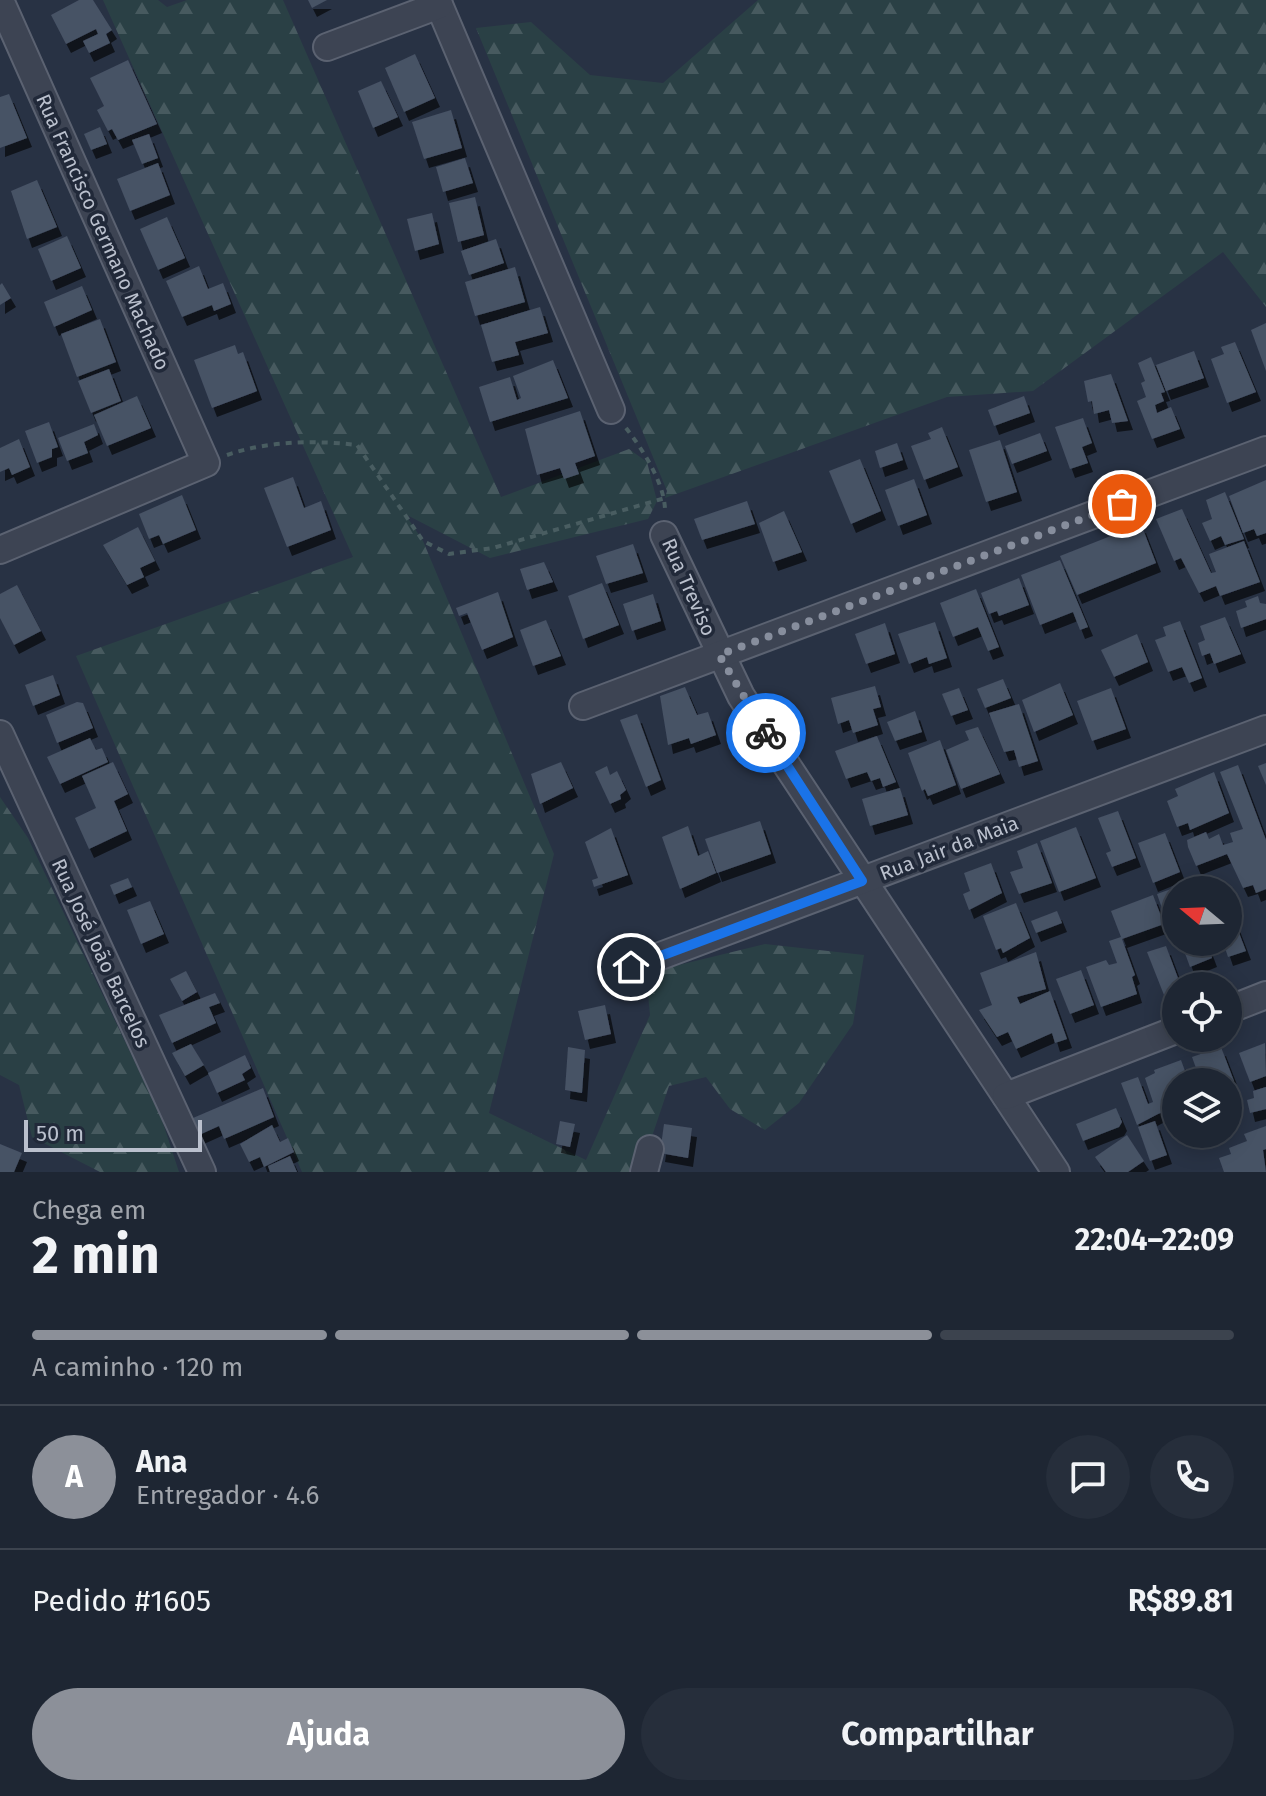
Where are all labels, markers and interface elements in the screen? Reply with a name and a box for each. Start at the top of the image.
street label: Rua Francisco Germano Machado [31,90,175,374]
pin [1088,470,1156,538]
icon: bag [1100,482,1144,526]
street label: Rua Treviso [657,535,721,639]
courier [726,693,806,773]
icon: bike [744,711,788,755]
street label: Rua Jair da Maia [876,811,1022,885]
street label: Rua José João Barcelos [47,855,155,1051]
north arrow [1162,876,1242,956]
map controls [1162,876,1242,1148]
pin [597,933,665,1001]
icon: home [609,945,653,989]
button: locate [1162,972,1242,1052]
button: layers [1162,1068,1242,1148]
scale bar [24,1116,202,1152]
text: 50 m [36,1120,84,1147]
text: Chega em [32,1195,146,1226]
text: 22:04–22:09 [1075,1222,1234,1258]
text: 2 min [32,1224,160,1287]
text: A caminho · 120 m [32,1352,243,1383]
button: chat [1046,1435,1130,1519]
button: phone [1150,1435,1234,1519]
text: Ana [136,1444,187,1480]
text: A [65,1459,83,1495]
text: Entregador · 4.6 [136,1480,319,1511]
text: Pedido #1605 [32,1583,211,1619]
text: R$89.81 [1128,1583,1234,1619]
button: Ajuda [32,1688,625,1780]
button: Compartilhar [641,1688,1234,1780]

